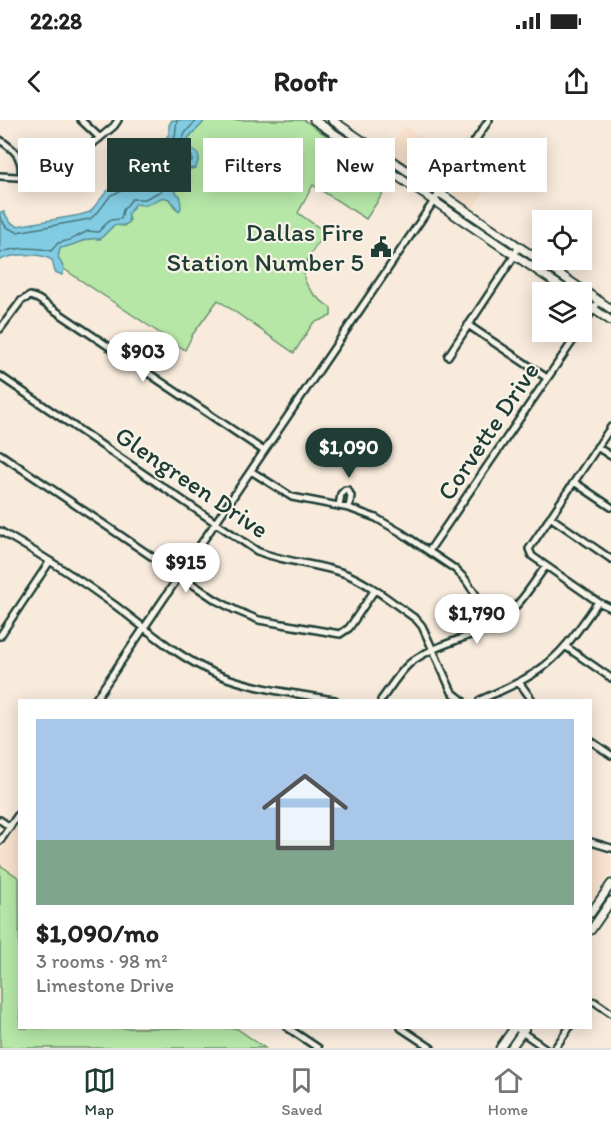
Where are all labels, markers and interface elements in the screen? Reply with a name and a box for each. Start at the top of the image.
text: 22:28 [30,8,82,35]
icon: back [18,65,51,98]
text: Roofr [273,65,338,98]
icon: share [560,65,593,98]
chip: Buy [18,138,95,192]
chip: Rent [107,138,191,192]
chip: Filters [203,138,303,192]
chip: New [315,138,395,192]
chip: Apartment [407,138,547,192]
map controls [532,210,592,342]
button: locate [532,210,592,270]
place label: Dallas Fire Station Number 5 [166,216,364,278]
public building icon: Dallas Fire Station Number 5 [369,235,393,259]
button: layers [532,282,592,342]
pin: $903 [107,332,179,383]
text: $903 [121,339,165,363]
street label: Corvette Drive [430,356,546,506]
street label: Glengreen Drive [109,419,275,545]
pin: $1,090 [300,428,398,479]
text: $1,090 [319,435,379,459]
pin: $915 [150,543,222,594]
text: $915 [166,550,206,574]
pin: $1,790 [428,594,526,645]
text: $1,790 [449,601,505,625]
icon: home [251,758,359,866]
text: $1,090/mo [36,917,159,949]
text: 3 rooms · 98 m² [36,949,168,973]
text: Limestone Drive [36,973,174,997]
tab: Map [83,1064,116,1119]
tab: Saved [281,1064,322,1119]
tab: Home [488,1064,528,1119]

